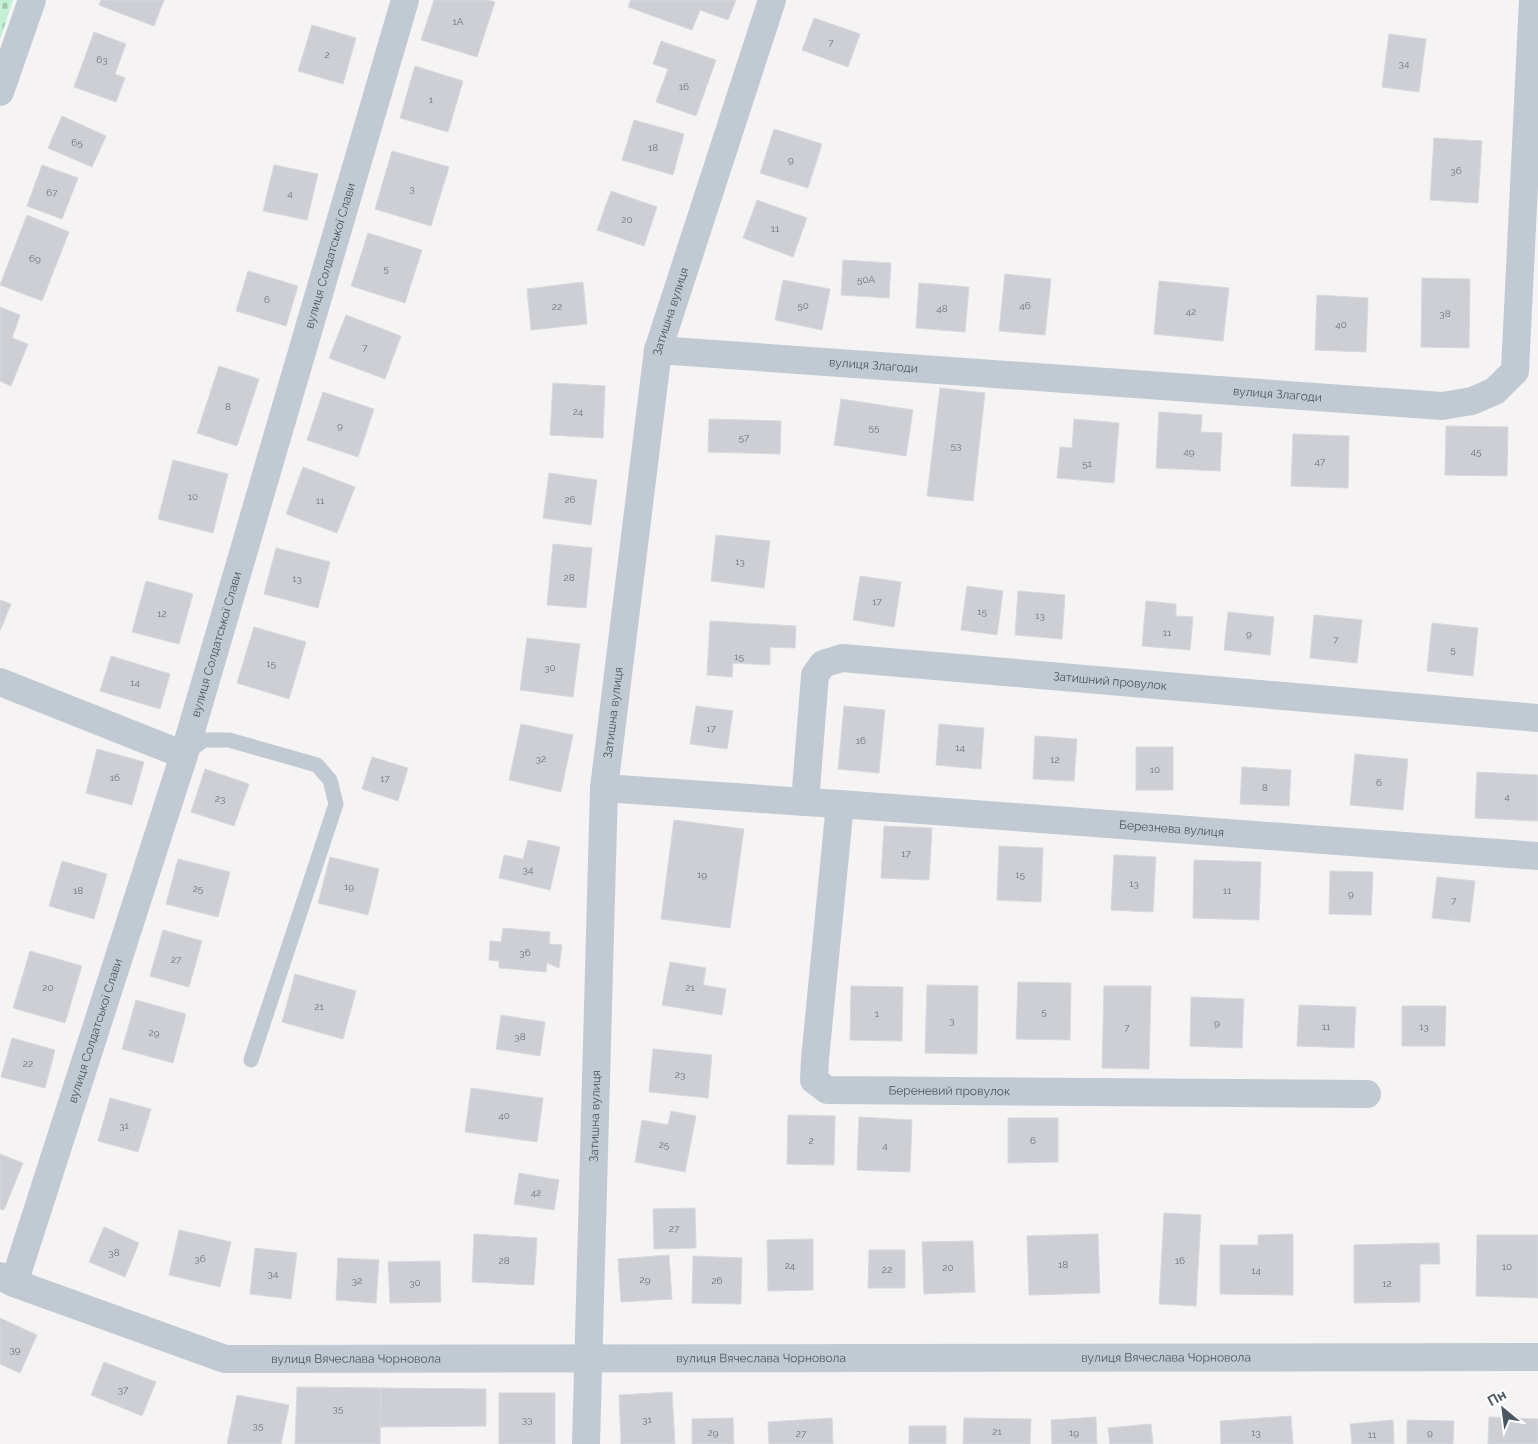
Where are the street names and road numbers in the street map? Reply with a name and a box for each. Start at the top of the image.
street label: вулиця Солдатської Слави [302,181,358,330]
street label: Затишна вулиця [650,266,691,356]
street label: вулиця Злагоди [828,355,918,376]
street label: вулиця Злагоди [1232,384,1322,404]
street label: вулиця Солдатської Слави [188,570,244,719]
street label: Затишна вулиця [601,666,626,759]
street label: Затишний провулок [1053,669,1168,693]
street label: Березнева вулиця [1119,818,1224,840]
street label: вулиця Солдатської Слави [65,957,125,1105]
street label: Затишна вулиця [587,1070,603,1162]
street label: Береневий провулок [888,1083,1010,1098]
street label: вулиця Вячеслава Чорновола [1081,1350,1251,1365]
street label: вулиця Вячеслава Чорновола [676,1351,846,1365]
street label: вулиця Вячеслава Чорновола [271,1352,441,1366]

